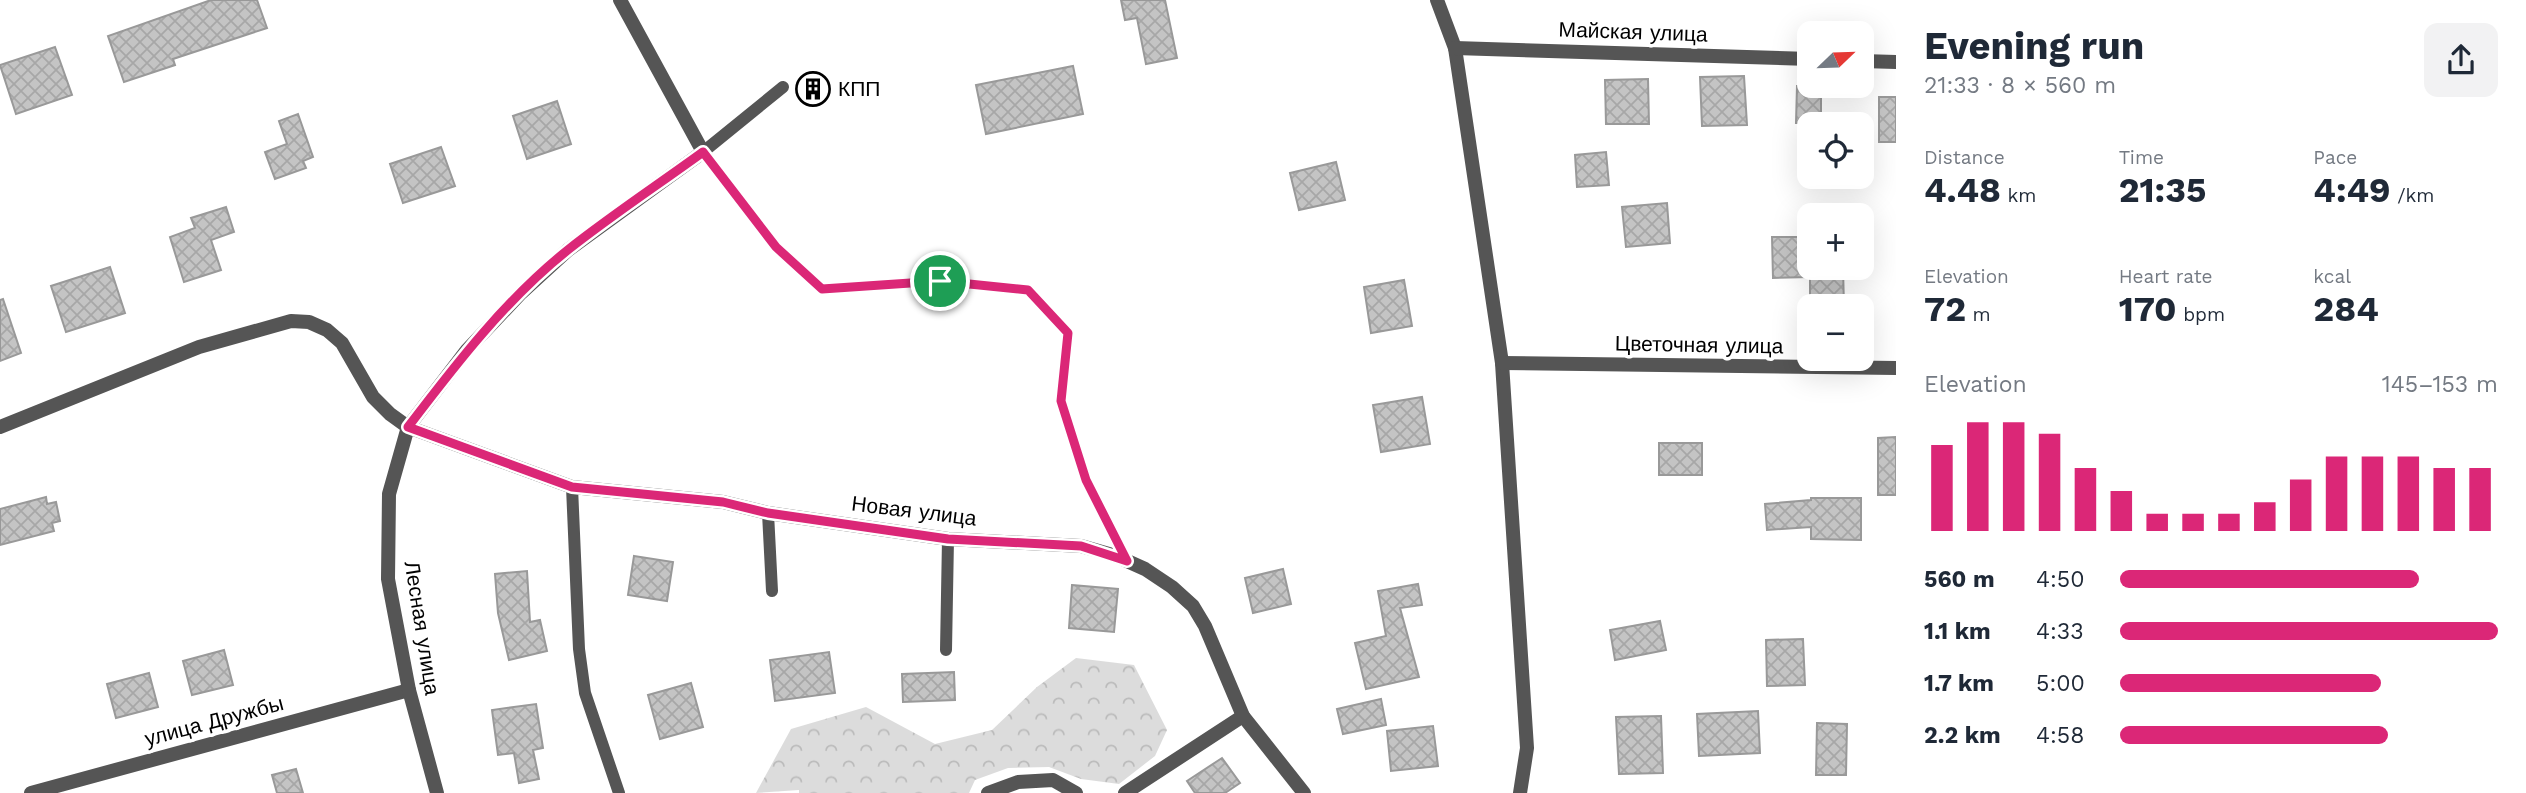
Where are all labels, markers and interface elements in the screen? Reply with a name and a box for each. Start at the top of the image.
street label: Майская улица [1558,16,1708,47]
north arrow [1797,21,1874,98]
map controls [1797,21,1874,371]
button: share [2424,23,2498,97]
text: Evening run [1924,24,2144,68]
building icon: КПП [794,70,832,108]
text: 21:33 · 8 × 560 m [1924,72,2116,99]
place label: КПП [838,76,880,101]
button: locate [1797,112,1874,189]
text: Distance [1924,146,2005,169]
text: Time [2119,146,2164,169]
text: Pace [2313,146,2357,169]
text: 4.48 [1924,169,2001,211]
text: 21:35 [2119,169,2206,211]
text: 4:49 [2313,169,2391,211]
text: km [2001,184,2036,207]
text: /km [2391,184,2434,207]
button: + [1797,203,1874,280]
pin [910,251,970,311]
icon: arrive [921,262,959,300]
text: Elevation [1924,265,2009,288]
text: Heart rate [2119,265,2213,288]
text: kcal [2313,265,2351,288]
text: 72 [1924,288,1966,330]
text: 170 [2119,288,2177,330]
text: 284 [2313,288,2379,330]
button: − [1797,294,1874,371]
text: m [1966,303,1991,326]
text: bpm [2177,303,2225,326]
street label: Цветочная улица [1615,331,1784,358]
text: Elevation [1924,371,2027,398]
text: 145–153 m [2382,371,2498,398]
street label: Новая улица [850,490,978,531]
street label: Лесная улица [400,559,445,697]
text: 560 m [1924,566,1995,593]
text: 4:50 [2036,566,2085,593]
text: 1.1 km [1924,618,1991,645]
text: 4:33 [2036,618,2084,645]
text: 1.7 km [1924,670,1994,697]
text: 5:00 [2036,670,2085,697]
street label: улица Дружбы [142,690,286,751]
text: 2.2 km [1924,722,2001,749]
text: 4:58 [2036,722,2084,749]

